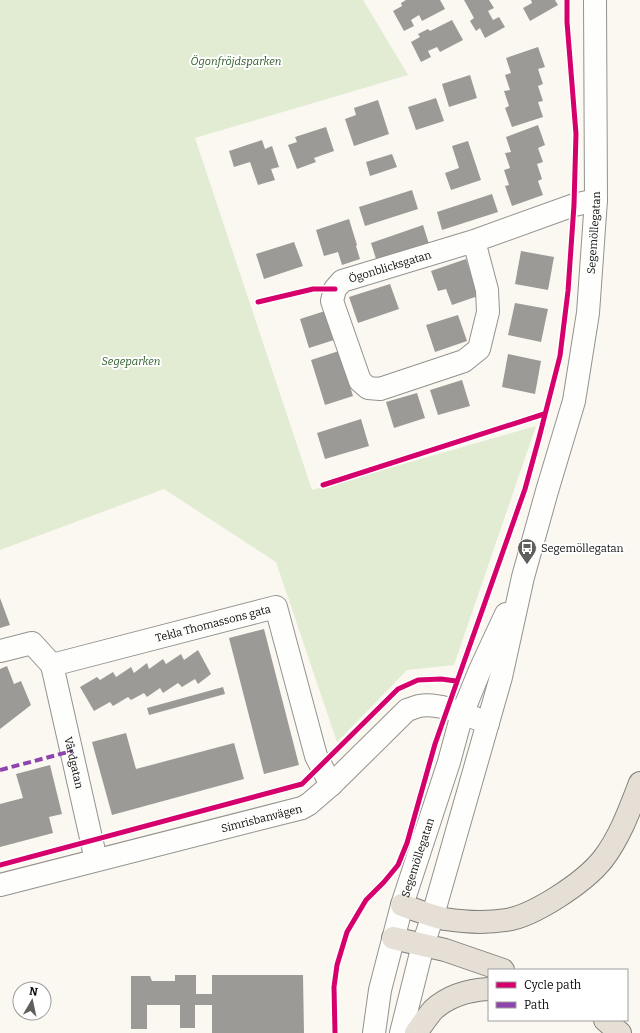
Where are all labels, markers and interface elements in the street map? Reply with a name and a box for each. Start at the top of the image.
park label: Ögonfröjdsparken [191,55,282,68]
street label: Segemöllegatan [585,191,603,275]
street label: Ögonblicksgatan [347,248,433,286]
park label: Segeparken [102,355,161,368]
bus stop icon: Segemöllegatan [516,537,538,565]
place label: Segemöllegatan [541,542,624,555]
street label: Tekla Thomassons gata [154,603,272,645]
street label: Vårdgatan [61,735,86,790]
street label: Simrisbanvägen [220,802,304,835]
street label: Segemöllegatan [399,817,437,899]
legend [488,969,628,1021]
text: Cycle path [524,978,582,992]
north arrow [12,981,52,1021]
text: N [28,985,39,999]
text: Path [524,998,550,1012]

